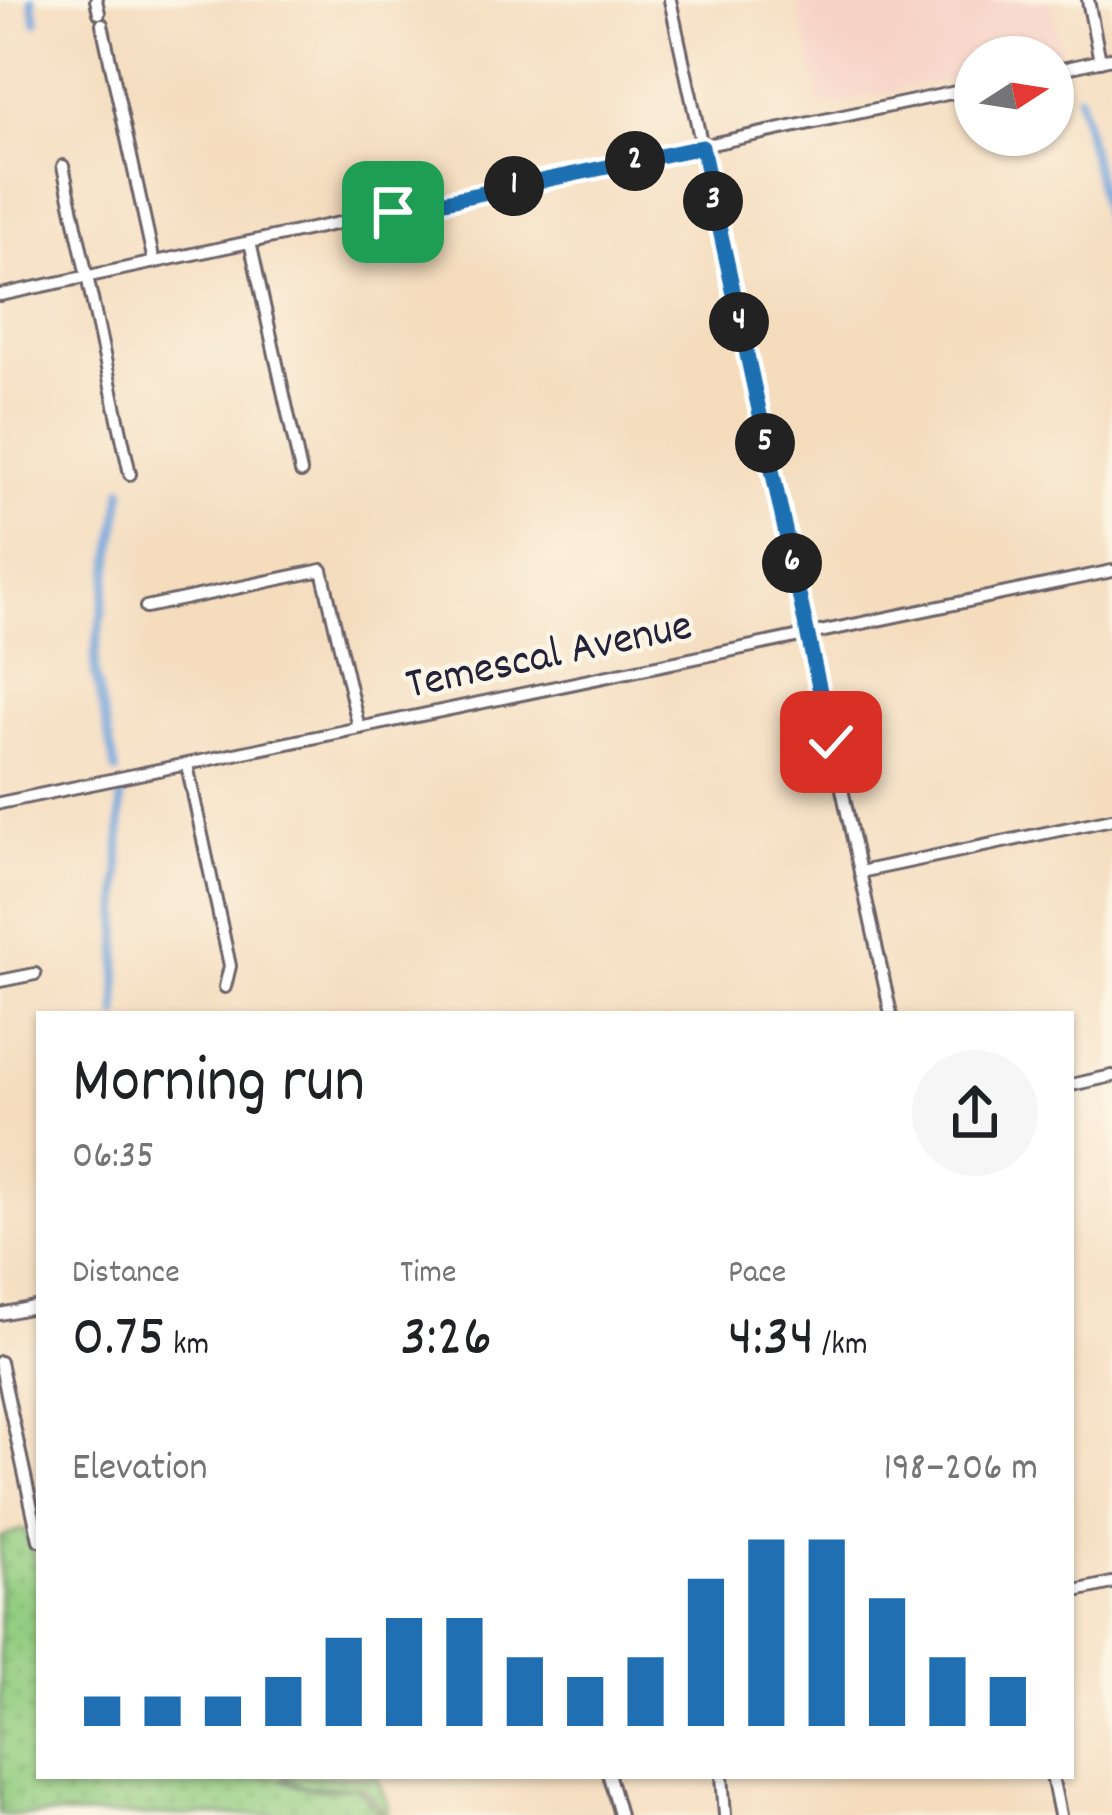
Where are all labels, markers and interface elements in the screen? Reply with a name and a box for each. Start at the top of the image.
north arrow [954,36,1074,156]
map controls [954,36,1074,156]
pin: 2 [605,131,665,191]
text: 2 [628,137,642,184]
pin: 1 [484,156,544,216]
pin [342,161,444,263]
text: 1 [510,162,518,209]
pin: 3 [683,171,743,231]
text: 3 [706,177,720,224]
icon: arrive [360,179,426,245]
pin: 4 [709,292,769,352]
text: 4 [732,298,746,345]
pin: 5 [735,413,795,473]
text: 5 [757,419,773,466]
pin: 6 [762,533,822,593]
text: 6 [784,539,800,586]
street label: Temescal Avenue [401,596,698,719]
pin [780,691,882,793]
icon: check [798,709,864,775]
text: Morning run [72,1039,365,1133]
button: share [912,1050,1038,1176]
text: 06:35 [72,1131,154,1186]
text: Distance [72,1251,180,1298]
text: Time [400,1251,456,1298]
text: Pace [728,1251,786,1298]
text: 0.75 [72,1298,165,1384]
text: 3:26 [400,1298,492,1384]
text: 4:34 [728,1298,814,1384]
text: km [165,1323,209,1370]
text: /km [814,1323,868,1370]
text: Elevation [72,1443,208,1498]
text: 198–206 m [883,1443,1038,1498]

